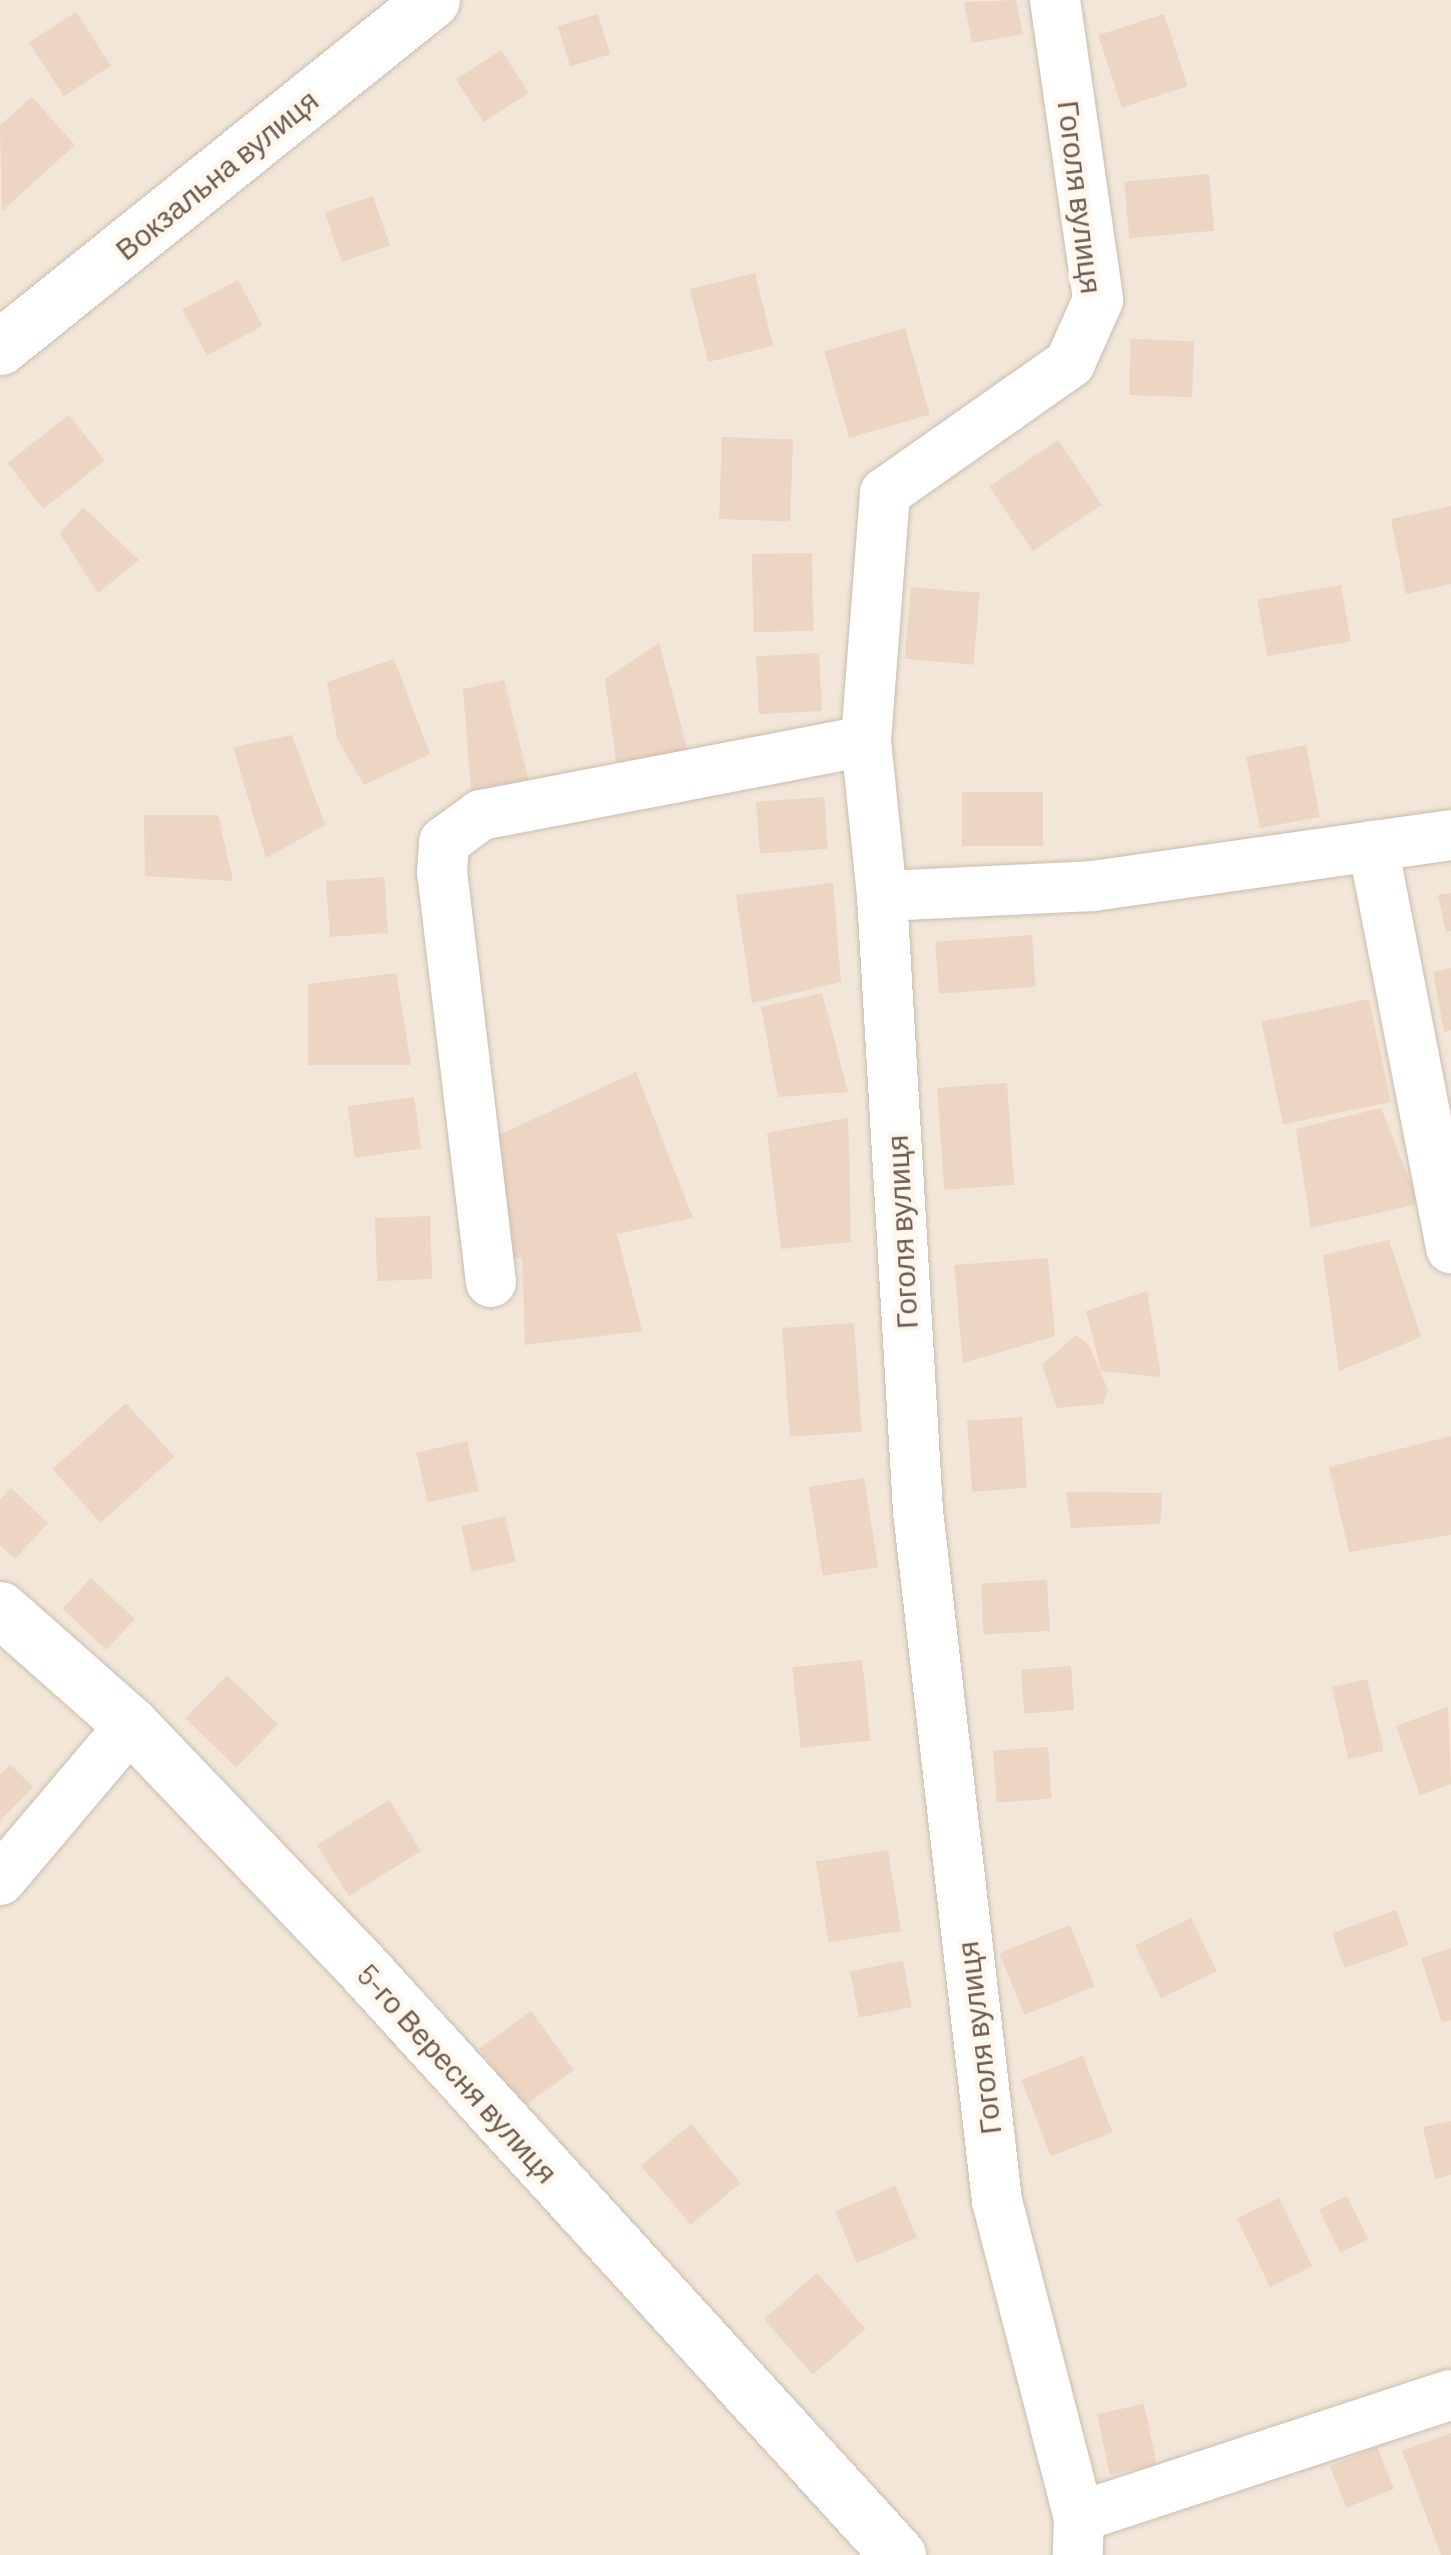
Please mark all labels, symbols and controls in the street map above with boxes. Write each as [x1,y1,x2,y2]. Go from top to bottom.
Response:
street label: Вокзальна вулиця [107,81,325,267]
street label: Гоголя вулиця [1051,98,1111,296]
street label: Гоголя вулиця [878,1134,924,1330]
street label: Гоголя вулиця [948,1939,1008,2137]
street label: 5-го Вересня вулиця [350,1956,566,2190]

